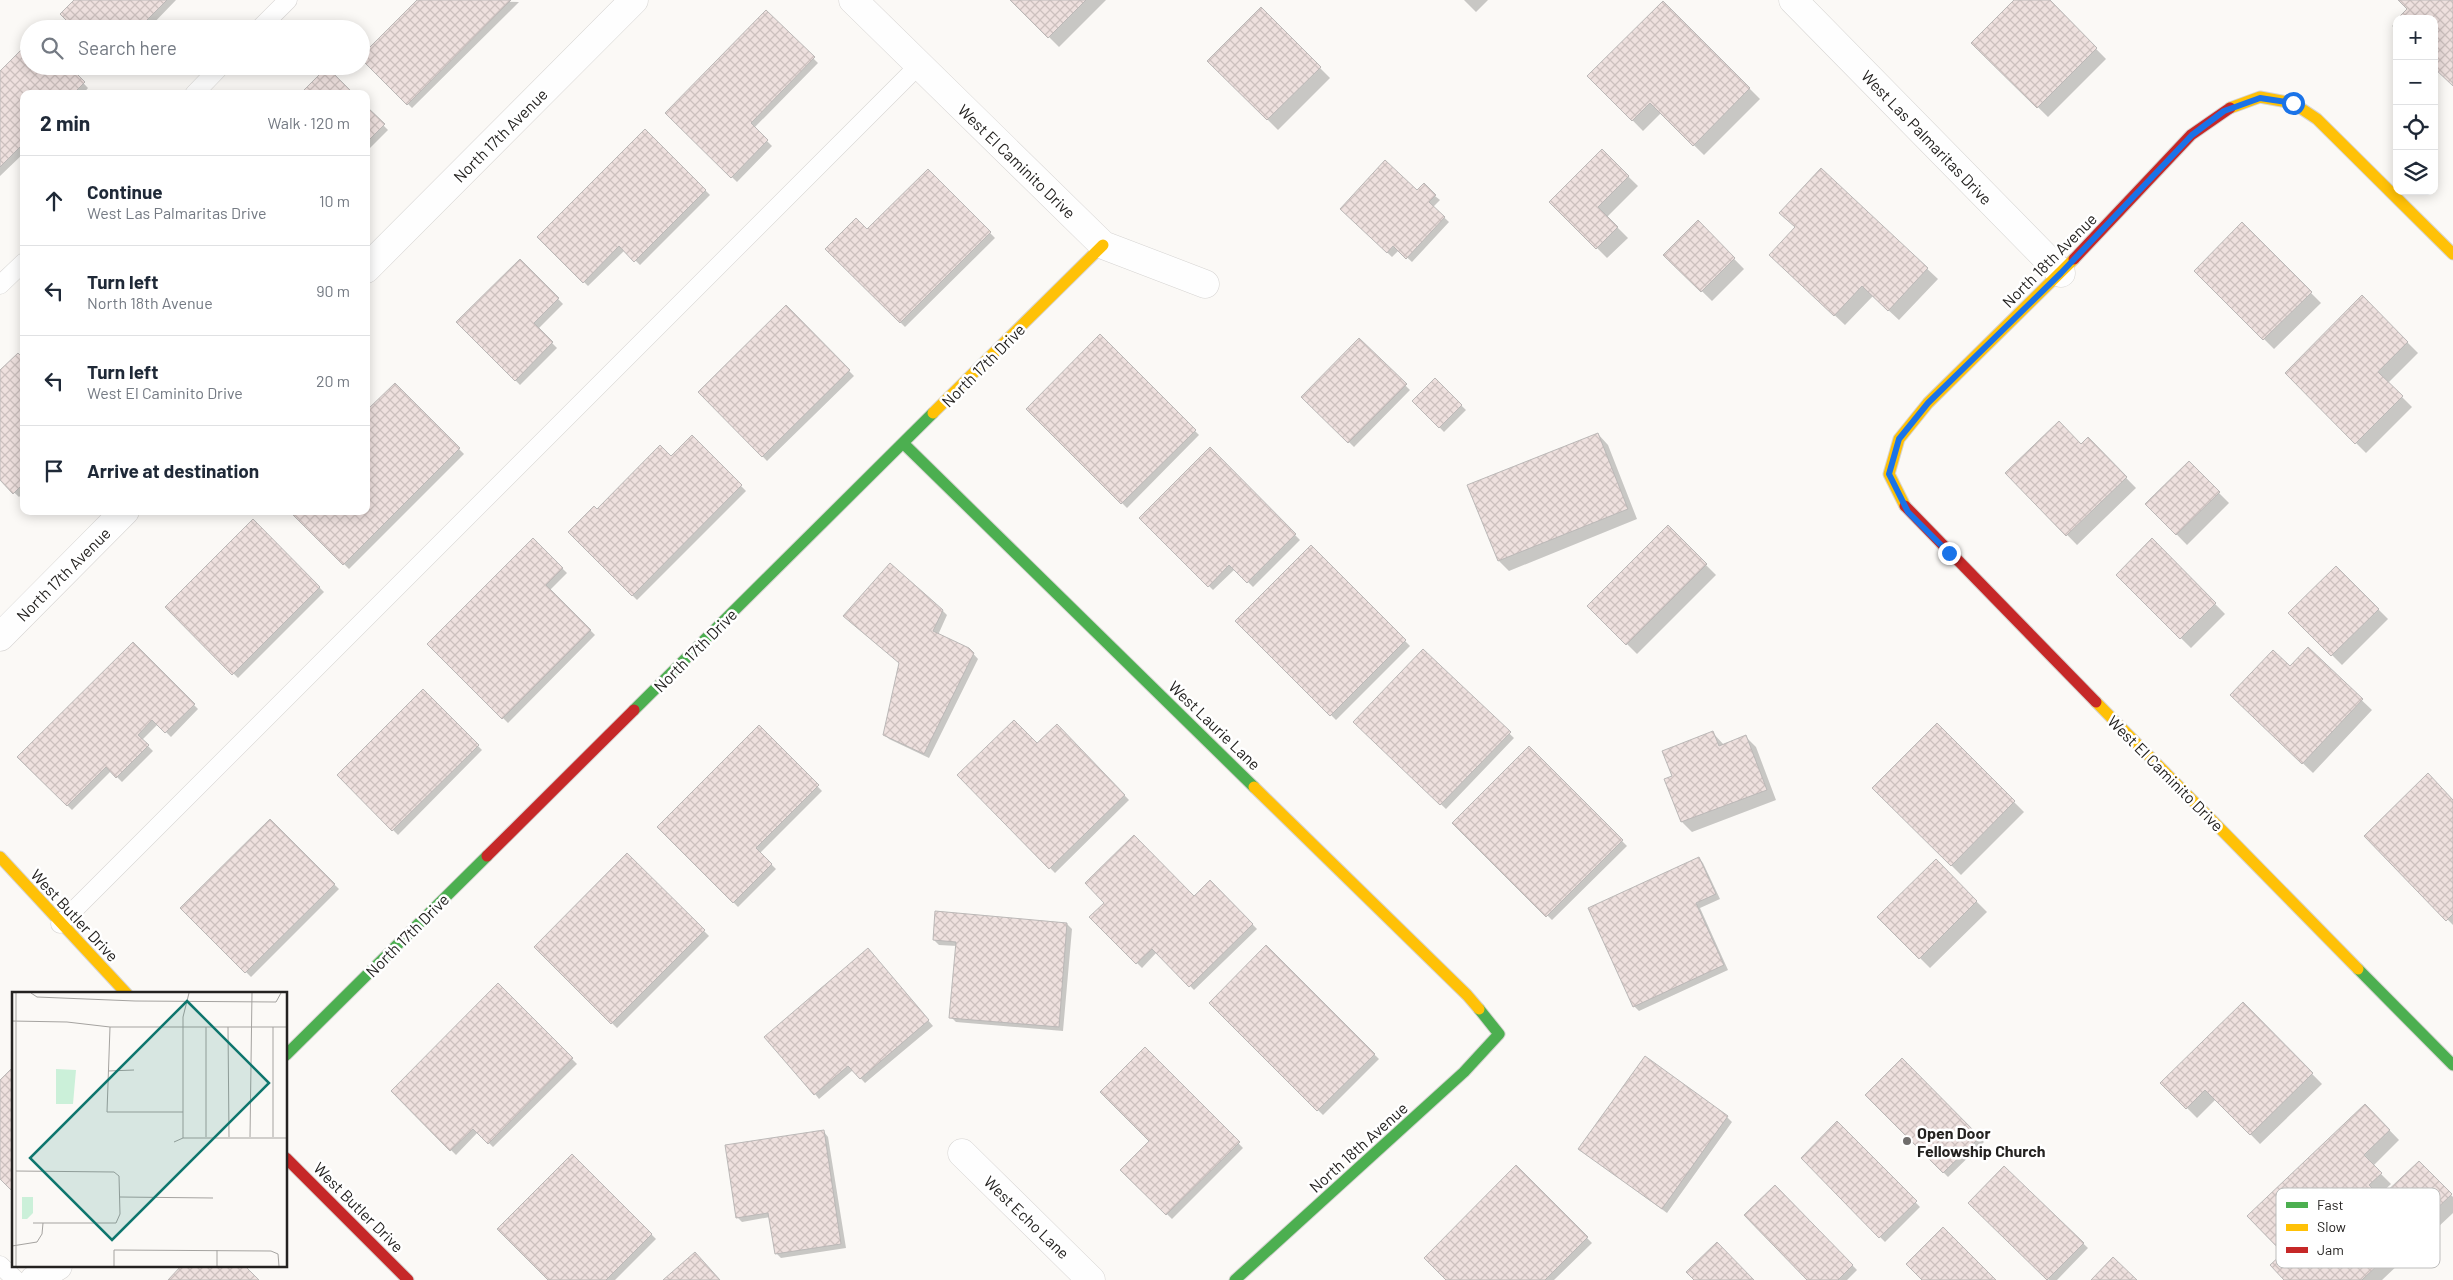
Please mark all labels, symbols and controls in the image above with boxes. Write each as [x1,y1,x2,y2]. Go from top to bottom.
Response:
map controls [2393,15,2438,195]
button: + [2393,15,2438,60]
search box [20,20,370,75]
icon: search [38,34,66,62]
text: Search here [78,36,177,59]
button: − [2393,60,2438,105]
street label: West Las Palmaritas Drive [1858,66,1996,208]
street label: North 17th Avenue [449,84,551,186]
route start [2282,92,2305,115]
street label: West El Caminito Drive [954,100,1080,222]
button: locate [2393,105,2438,150]
text: 2 min [40,110,90,135]
text: Walk · 120 m [267,113,350,132]
button: layers [2393,150,2438,195]
text: Continue [87,180,163,203]
icon: ahead [40,187,68,215]
text: 10 m [319,191,350,210]
text: West Las Palmaritas Drive [87,203,267,222]
street label: North 18th Avenue [1998,209,2100,311]
text: Turn left [87,270,158,293]
icon: left [40,277,68,305]
text: 90 m [316,281,350,300]
text: North 18th Avenue [87,293,213,312]
street label: North 17th Drive [937,319,1029,411]
text: Turn left [87,360,158,383]
icon: left [40,367,68,395]
text: 20 m [316,371,350,390]
text: West El Caminito Drive [87,383,243,402]
icon: arrive [40,457,68,485]
text: Arrive at destination [87,459,259,482]
street label: North 17th Avenue [12,523,114,625]
route end [1938,542,1961,565]
street label: North 17th Drive [649,604,741,696]
street label: West Laurie Lane [1165,676,1265,774]
street label: West El Caminito Drive [2104,711,2228,835]
street label: West Butler Drive [27,865,123,965]
street label: North 17th Drive [361,889,453,981]
inset map [12,992,288,1268]
street label: North 18th Avenue [1305,1098,1411,1196]
place label: Open Door Fellowship Church [1917,1123,2046,1160]
marker: Open Door Fellowship Church [1901,1135,1913,1147]
street label: West Butler Drive [310,1158,408,1256]
street label: West Echo Lane [980,1172,1074,1262]
legend [2276,1188,2440,1268]
text: Fast [2317,1196,2343,1213]
text: Slow [2317,1218,2346,1235]
text: Jam [2317,1241,2344,1258]

